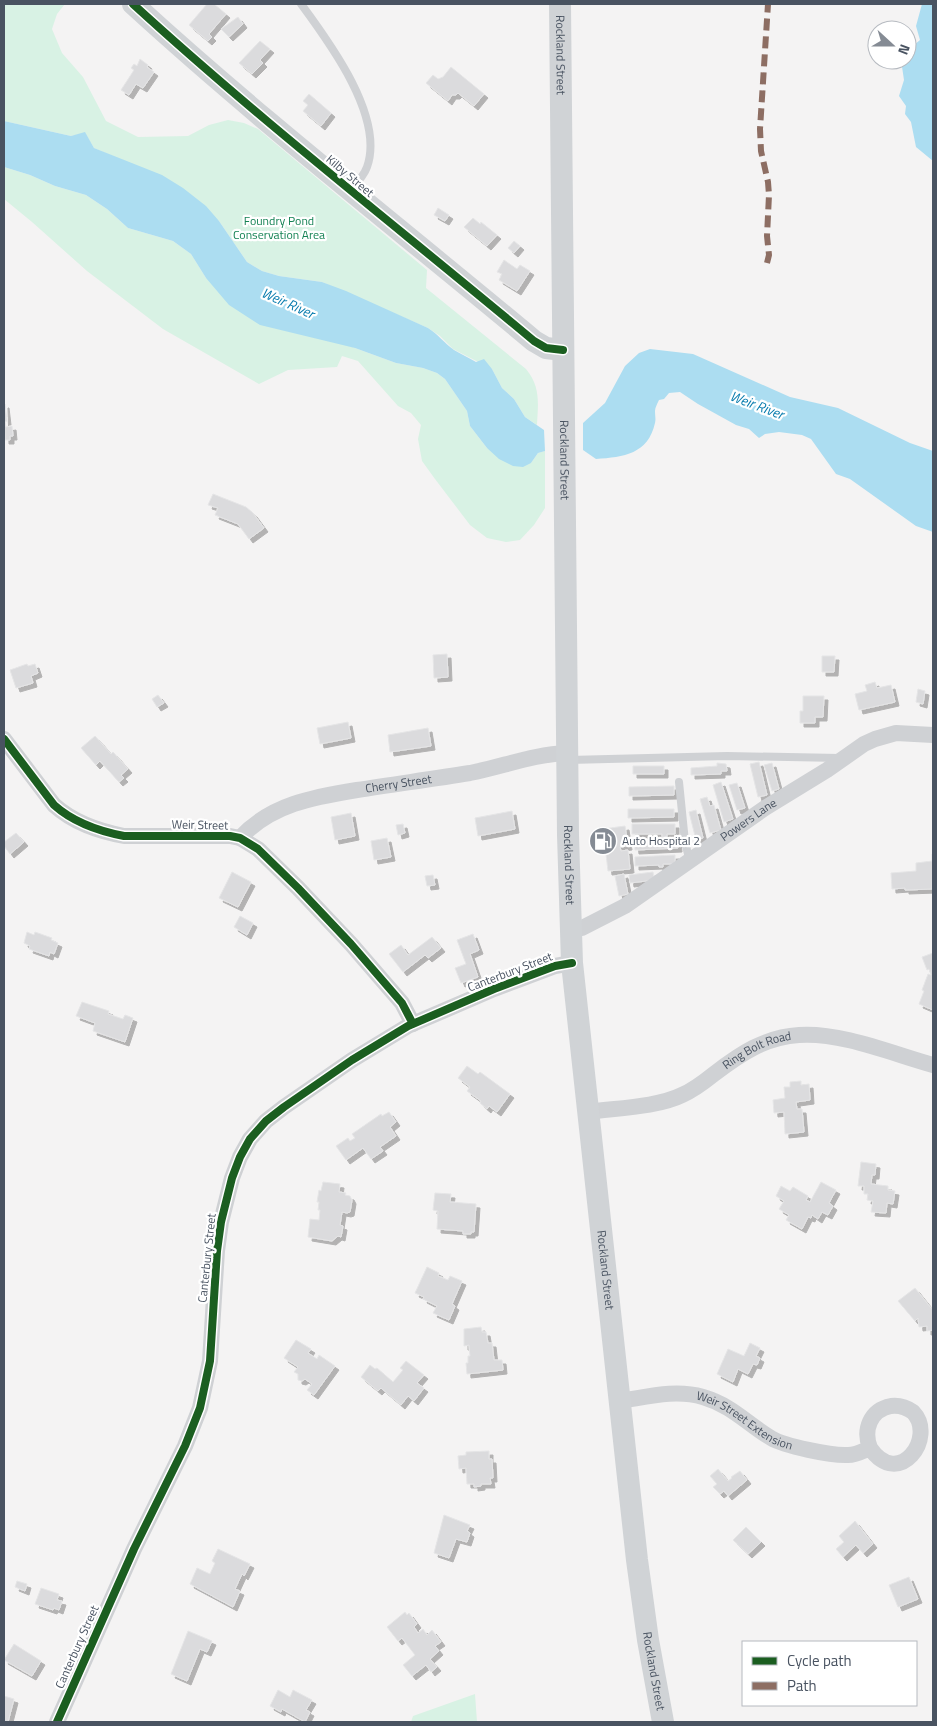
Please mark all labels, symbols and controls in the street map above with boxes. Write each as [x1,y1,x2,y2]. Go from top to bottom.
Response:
street label: Rockland Street [551,15,571,96]
north arrow [867,20,917,70]
text: N [893,42,916,58]
street label: Kilby Street [322,150,379,202]
park label: Foundry Pond Conservation Area [233,211,325,244]
water label: Weir River [258,282,319,324]
water label: Weir River [727,385,789,425]
street label: Rockland Street [555,420,575,501]
street label: Cherry Street [364,769,434,798]
street label: Powers Lane [716,793,780,846]
street label: Weir Street [171,815,229,835]
street label: Rockland Street [559,825,580,906]
fuel station icon: Auto Hospital 2 [588,826,618,856]
place label: Auto Hospital 2 [622,831,700,850]
street label: Canterbury Street [465,946,556,996]
street label: Ring Bolt Road [718,1026,792,1074]
street label: Canterbury Street [192,1212,221,1303]
street label: Rockland Street [592,1229,620,1312]
street label: Weir Street Extension [694,1386,795,1455]
street label: Canterbury Street [50,1601,104,1692]
street label: Rockland Street [638,1630,671,1713]
legend [742,1641,917,1706]
text: Cycle path [787,1649,852,1672]
text: Path [787,1674,817,1697]

